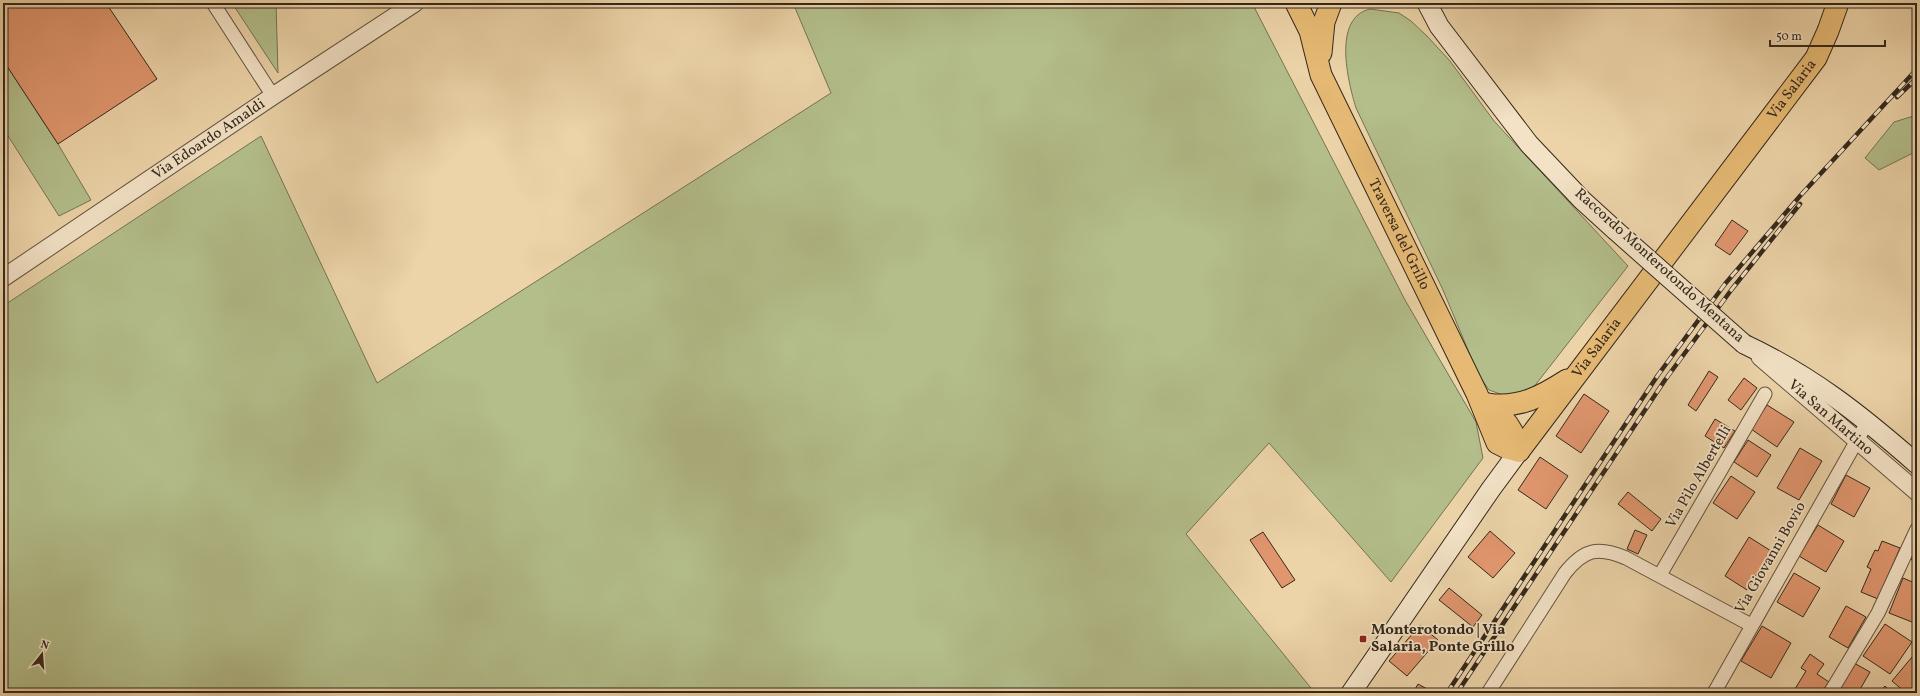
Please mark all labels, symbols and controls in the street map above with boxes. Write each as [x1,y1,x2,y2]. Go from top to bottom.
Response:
scale bar [1770,22,1885,48]
text: 50 m [1776,29,1802,45]
street label: Via Salaria [1762,55,1822,124]
street label: Via Edoardo Amaldi [148,94,269,185]
street label: Traversa del Grillo [1363,175,1435,294]
street label: Raccordo Monterotondo Mentana [1569,184,1749,348]
street label: Via Salaria [1567,314,1626,383]
street label: Via San Martino [1783,375,1878,460]
street label: Via Pilo Albertelli [1661,422,1737,532]
street label: Via Giovanni Bovio [1730,498,1812,618]
place label: Monterotondo | Via Salaria, Ponte Grillo [1371,620,1515,658]
north arrow [22,634,62,674]
marker: Monterotondo | Via Salaria, Ponte Grillo [1358,634,1368,644]
text: N [38,638,51,654]

